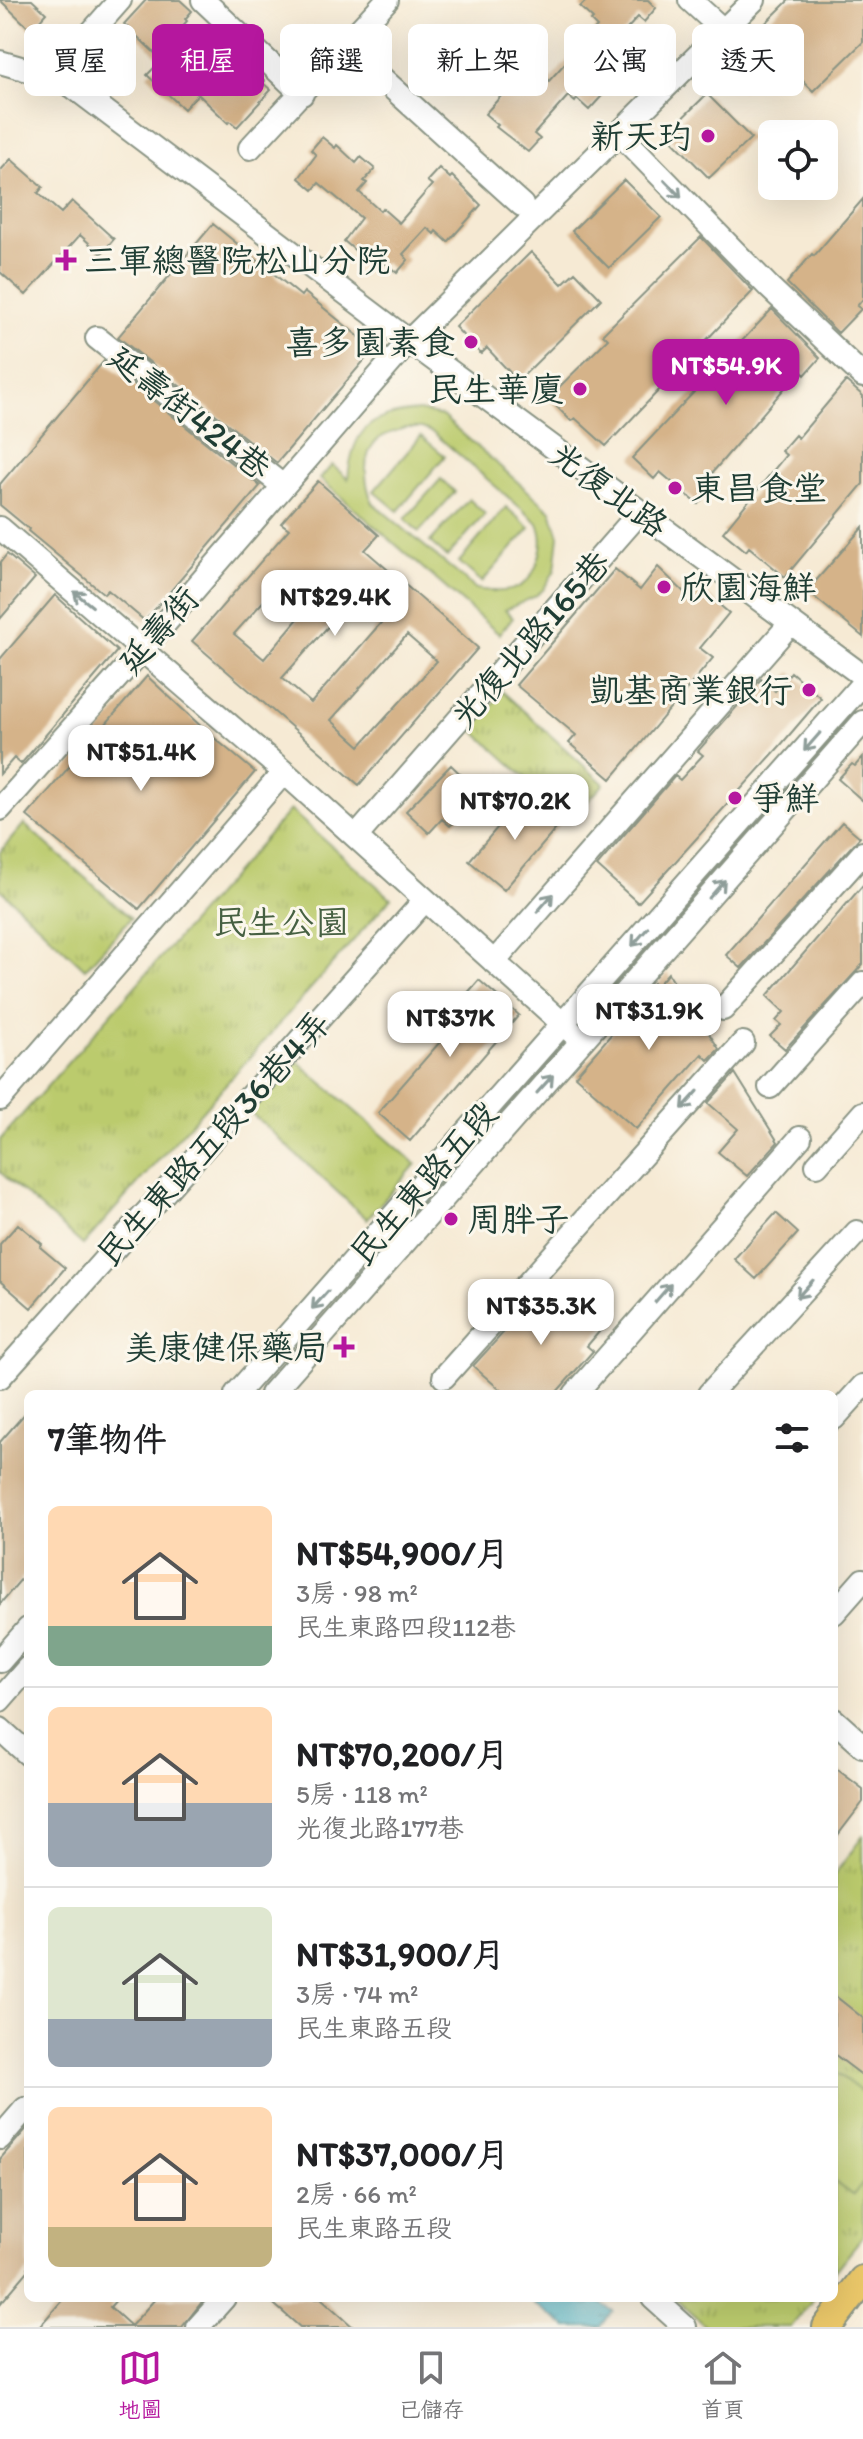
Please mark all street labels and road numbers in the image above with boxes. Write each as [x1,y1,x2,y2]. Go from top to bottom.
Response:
street label: 延壽街424巷 [100,336,279,489]
street label: 光復北路 [542,433,676,546]
street label: 光復北路165巷 [442,542,619,736]
street label: 延壽街 [109,578,207,682]
street label: 民生東路五段36巷4弄 [88,1002,339,1274]
street label: 民生東路五段 [341,1093,506,1274]

